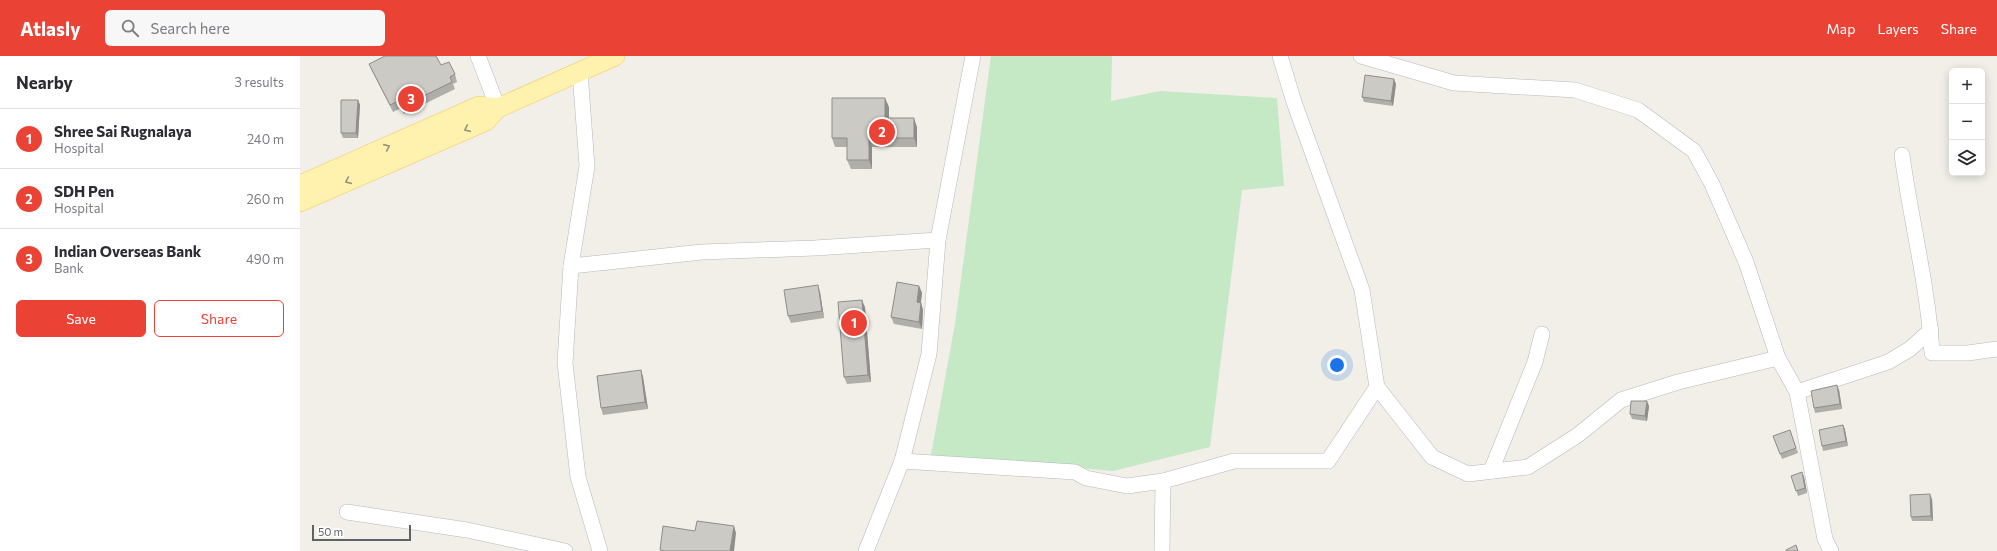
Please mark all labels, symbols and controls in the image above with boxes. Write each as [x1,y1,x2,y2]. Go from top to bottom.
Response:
search box [105,10,385,46]
text: Atlasly [20,17,81,40]
icon: search [119,17,141,39]
text: Search here [151,19,230,37]
text: Map [1827,20,1855,37]
text: Layers [1877,20,1919,37]
text: Share [1941,20,1977,37]
map controls [1949,68,1985,176]
button: + [1949,68,1985,104]
text: Nearby [16,72,73,93]
text: 3 results [235,74,284,90]
pin: 3 [398,84,424,114]
button: − [1949,104,1985,140]
pin: 2 [869,117,895,147]
text: Shree Sai Rugnalaya [54,122,192,140]
one-way arrow [463,124,471,132]
text: 1 [26,131,32,147]
text: 240 m [247,131,284,147]
text: Hospital [54,140,104,156]
button: layers [1949,140,1985,176]
one-way arrow [383,144,390,152]
one-way arrow [344,177,351,185]
text: SDH Pen [54,182,114,200]
text: 2 [25,191,33,207]
text: 260 m [247,191,284,207]
text: Hospital [54,200,104,216]
text: Indian Overseas Bank [54,242,201,260]
text: 3 [25,251,33,267]
text: 490 m [246,251,284,267]
text: Bank [54,260,84,276]
button: Save [16,300,146,337]
button: Share [154,300,284,337]
pin: 1 [841,308,867,338]
your location [1327,355,1347,375]
scale bar [312,523,411,542]
text: 50 m [318,525,343,538]

